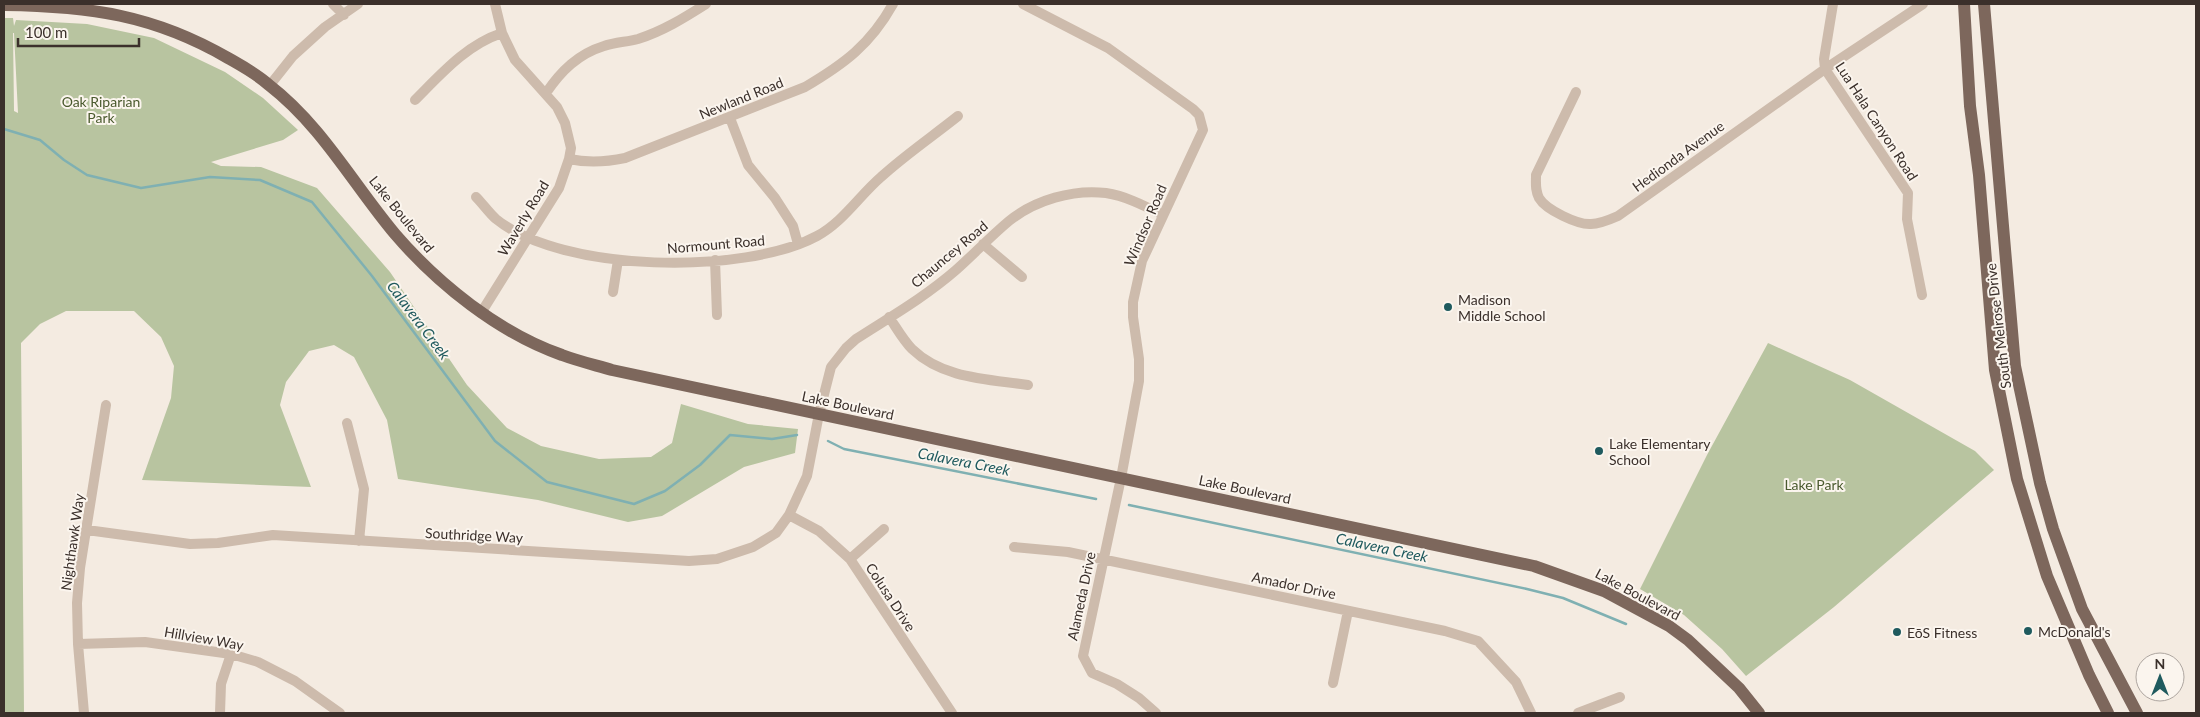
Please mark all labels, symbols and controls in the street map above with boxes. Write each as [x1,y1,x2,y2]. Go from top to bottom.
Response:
scale bar [18,15,139,47]
text: 100 m [25,23,67,41]
street label: Lua Hala Canyon Road [1832,59,1922,183]
street label: Newland Road [696,73,786,123]
park label: Oak Riparian Park [62,93,140,126]
street label: Hedionda Avenue [1629,117,1727,195]
street label: Lake Boulevard [366,172,438,256]
street label: Waverly Road [494,177,552,259]
street label: Windsor Road [1120,182,1170,268]
street label: Chauncey Road [907,217,991,291]
street label: Normount Road [666,231,766,257]
street label: South Melrose Drive [1982,262,2014,390]
water label: Calavera Creek [384,277,455,364]
place label: Madison Middle School [1458,291,1545,324]
marker: Madison Middle School [1442,301,1454,313]
street label: Lake Boulevard [800,387,896,423]
place label: Lake Elementary School [1609,435,1711,468]
water label: Calavera Creek [916,443,1013,479]
marker: Lake Elementary School [1593,445,1605,457]
street label: Lake Boulevard [1197,471,1293,507]
park label: Lake Park [1784,476,1844,493]
street label: Nighthawk Way [57,492,87,592]
street label: Southridge Way [425,524,524,546]
water label: Calavera Creek [1334,528,1431,566]
street label: Alameda Drive [1063,550,1099,642]
street label: Colusa Drive [863,560,919,634]
street label: Lake Boulevard [1593,564,1683,624]
street label: Amador Drive [1250,568,1338,602]
street label: Hillview Way [163,623,246,653]
place label: McDonald's [2038,623,2111,640]
place label: EōS Fitness [1907,624,1977,641]
marker: McDonald's [2022,625,2034,637]
marker: EōS Fitness [1891,626,1903,638]
north arrow [2135,652,2185,702]
text: N [2155,655,2165,672]

